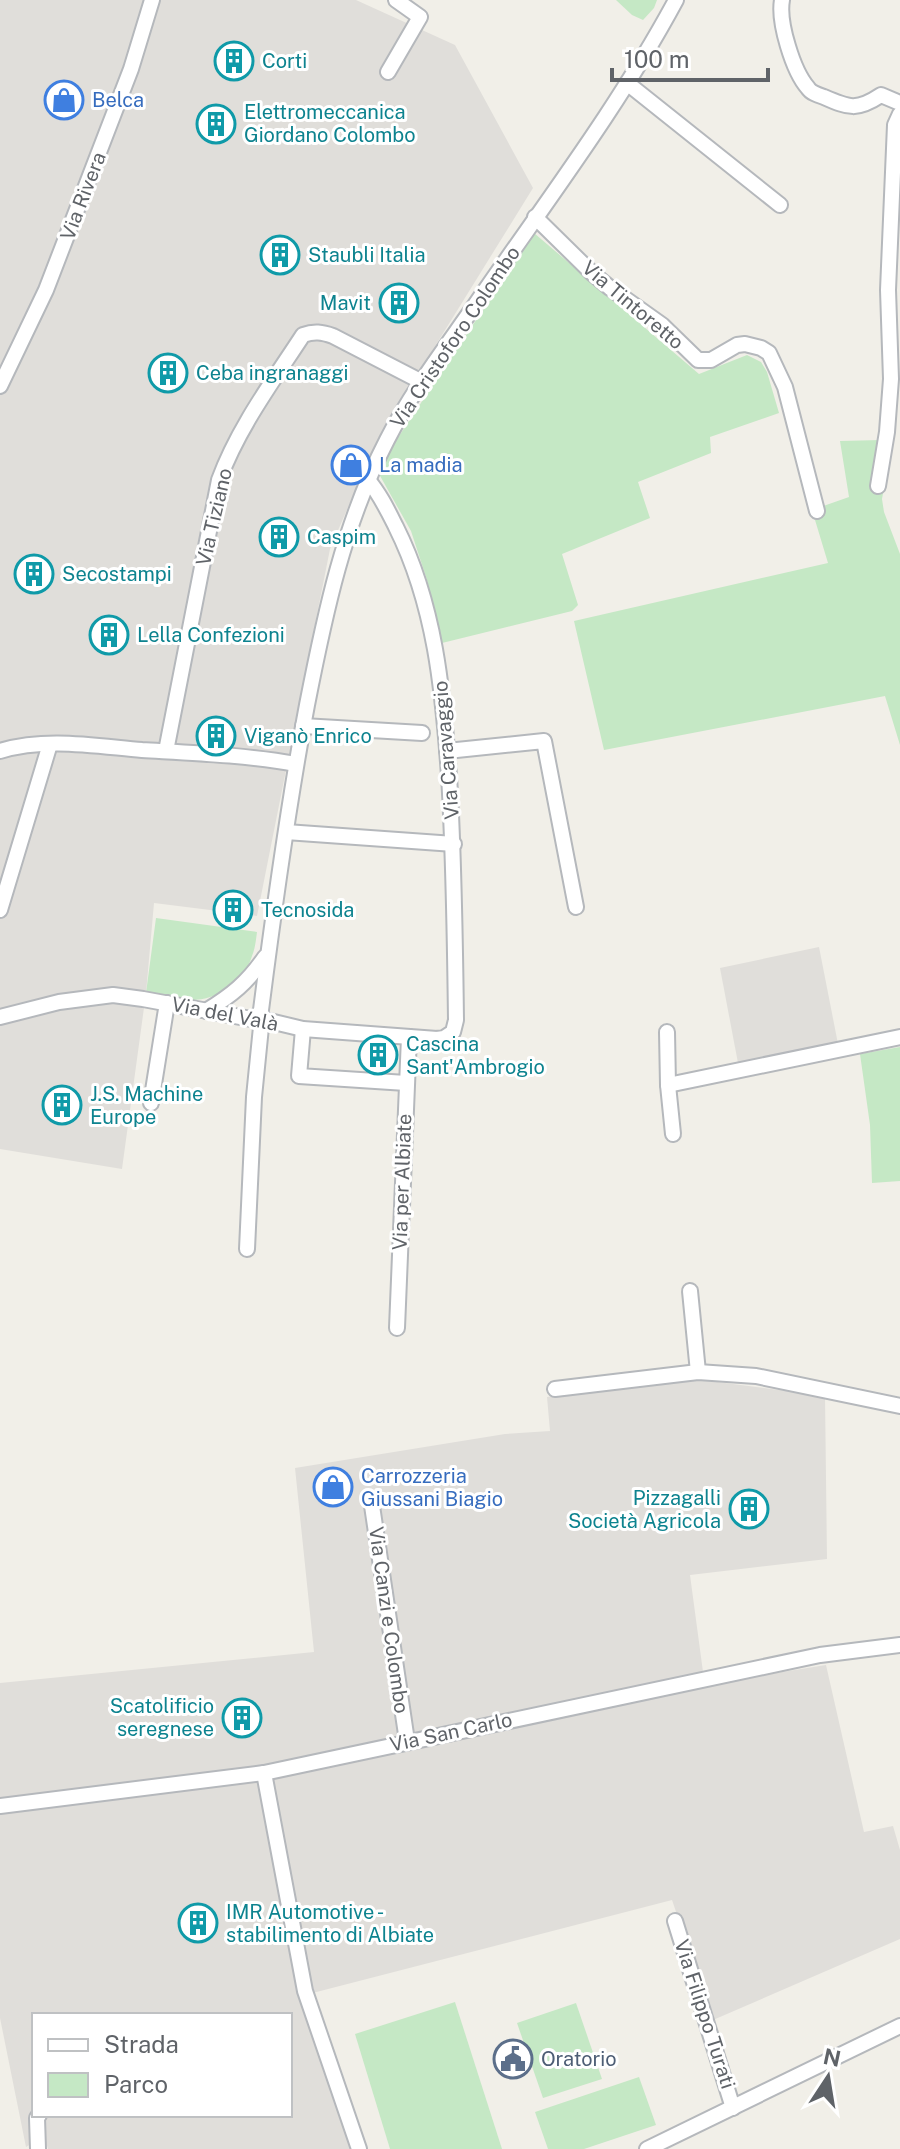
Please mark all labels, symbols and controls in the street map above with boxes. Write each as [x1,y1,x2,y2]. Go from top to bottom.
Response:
scale bar [612,32,768,82]
building icon: Corti [213,40,255,82]
text: 100 m [624,45,690,73]
place label: Corti [262,49,307,73]
shop icon: Belca [43,79,85,121]
place label: Belca [92,88,144,112]
place label: Elettromeccanica Giordano Colombo [244,100,416,147]
building icon: Elettromeccanica Giordano Colombo [195,103,237,145]
street label: Via Rivera [55,149,111,243]
building icon: Staubli Italia [259,234,301,276]
street label: Via Cristoforo Colombo [385,241,525,433]
place label: Staubli Italia [308,243,426,267]
street label: Via Tintoretto [577,256,689,354]
building icon: Mavit [378,282,420,324]
place label: Mavit [320,291,371,315]
building icon: Ceba ingranaggi [147,352,189,394]
place label: Ceba ingranaggi [196,361,349,385]
shop icon: La madia [330,444,372,486]
place label: La madia [379,453,463,477]
street label: Via Tiziano [191,466,237,568]
building icon: Caspim [258,516,300,558]
place label: Caspim [307,525,376,549]
building icon: Secostampi [13,553,55,595]
place label: Secostampi [62,562,172,586]
building icon: Lella Confezioni [88,614,130,656]
place label: Lella Confezioni [137,623,285,647]
street label: Via Caravaggio [428,680,464,820]
building icon: Viganò Enrico [195,715,237,757]
place label: Viganò Enrico [244,724,372,748]
building icon: Tecnosida [212,889,254,931]
place label: Tecnosida [261,898,354,922]
street label: Via del Valà [169,992,281,1036]
place label: Cascina Sant'Ambrogio [406,1032,545,1079]
building icon: Cascina Sant'Ambrogio [357,1034,399,1076]
place label: J.S. Machine Europe [90,1082,203,1129]
building icon: J.S. Machine Europe [41,1084,83,1126]
street label: Via per Albiate [388,1113,416,1251]
place label: Carrozzeria Giussani Biagio [361,1464,503,1511]
shop icon: Carrozzeria Giussani Biagio [312,1466,354,1508]
place label: Pizzagalli Società Agricola [568,1486,721,1533]
building icon: Pizzagalli Società Agricola [728,1488,770,1530]
street label: Via Canzi e Colombo [364,1525,414,1715]
place label: Scatolificio seregnese [110,1694,214,1741]
building icon: Scatolificio seregnese [221,1697,263,1739]
street label: Via San Carlo [388,1707,514,1757]
place label: IMR Automotive - stabilimento di Albiate [226,1900,434,1947]
building icon: IMR Automotive - stabilimento di Albiate [177,1902,219,1944]
street label: Via Filippo Turati [670,1936,740,2092]
legend [32,2013,292,2117]
text: Strada [104,2030,179,2058]
north arrow [788,2037,868,2117]
public building icon: Oratorio [492,2038,534,2080]
text: N [821,2043,843,2072]
place label: Oratorio [541,2047,617,2071]
text: Parco [104,2070,168,2098]

